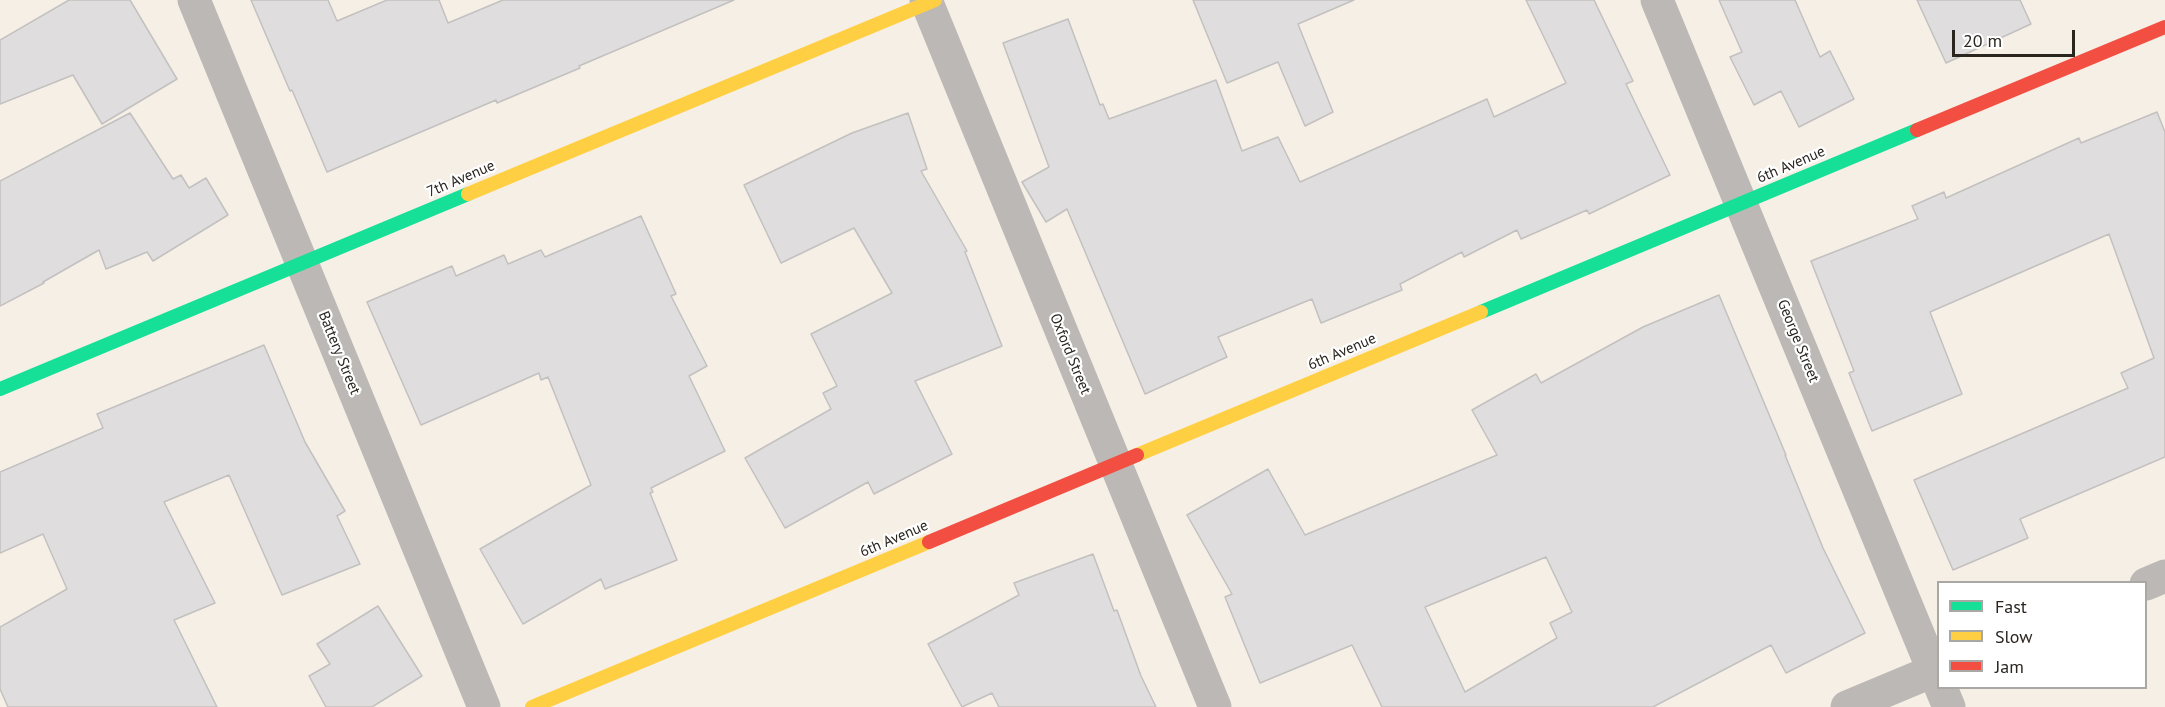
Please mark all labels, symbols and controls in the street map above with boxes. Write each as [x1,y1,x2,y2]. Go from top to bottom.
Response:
scale bar [1955,18,2078,56]
text: 20 m [1963,29,2002,52]
street label: 6th Avenue [1754,143,1828,187]
street label: 7th Avenue [424,157,498,201]
street label: George Street [1773,297,1823,385]
street label: Battery Street [314,309,364,397]
street label: Oxford Street [1046,311,1094,397]
street label: 6th Avenue [1305,330,1379,374]
street label: 6th Avenue [857,517,931,561]
legend [1937,581,2147,689]
text: Fast [1995,595,2027,618]
text: Slow [1995,625,2033,648]
text: Jam [1995,655,2024,678]

